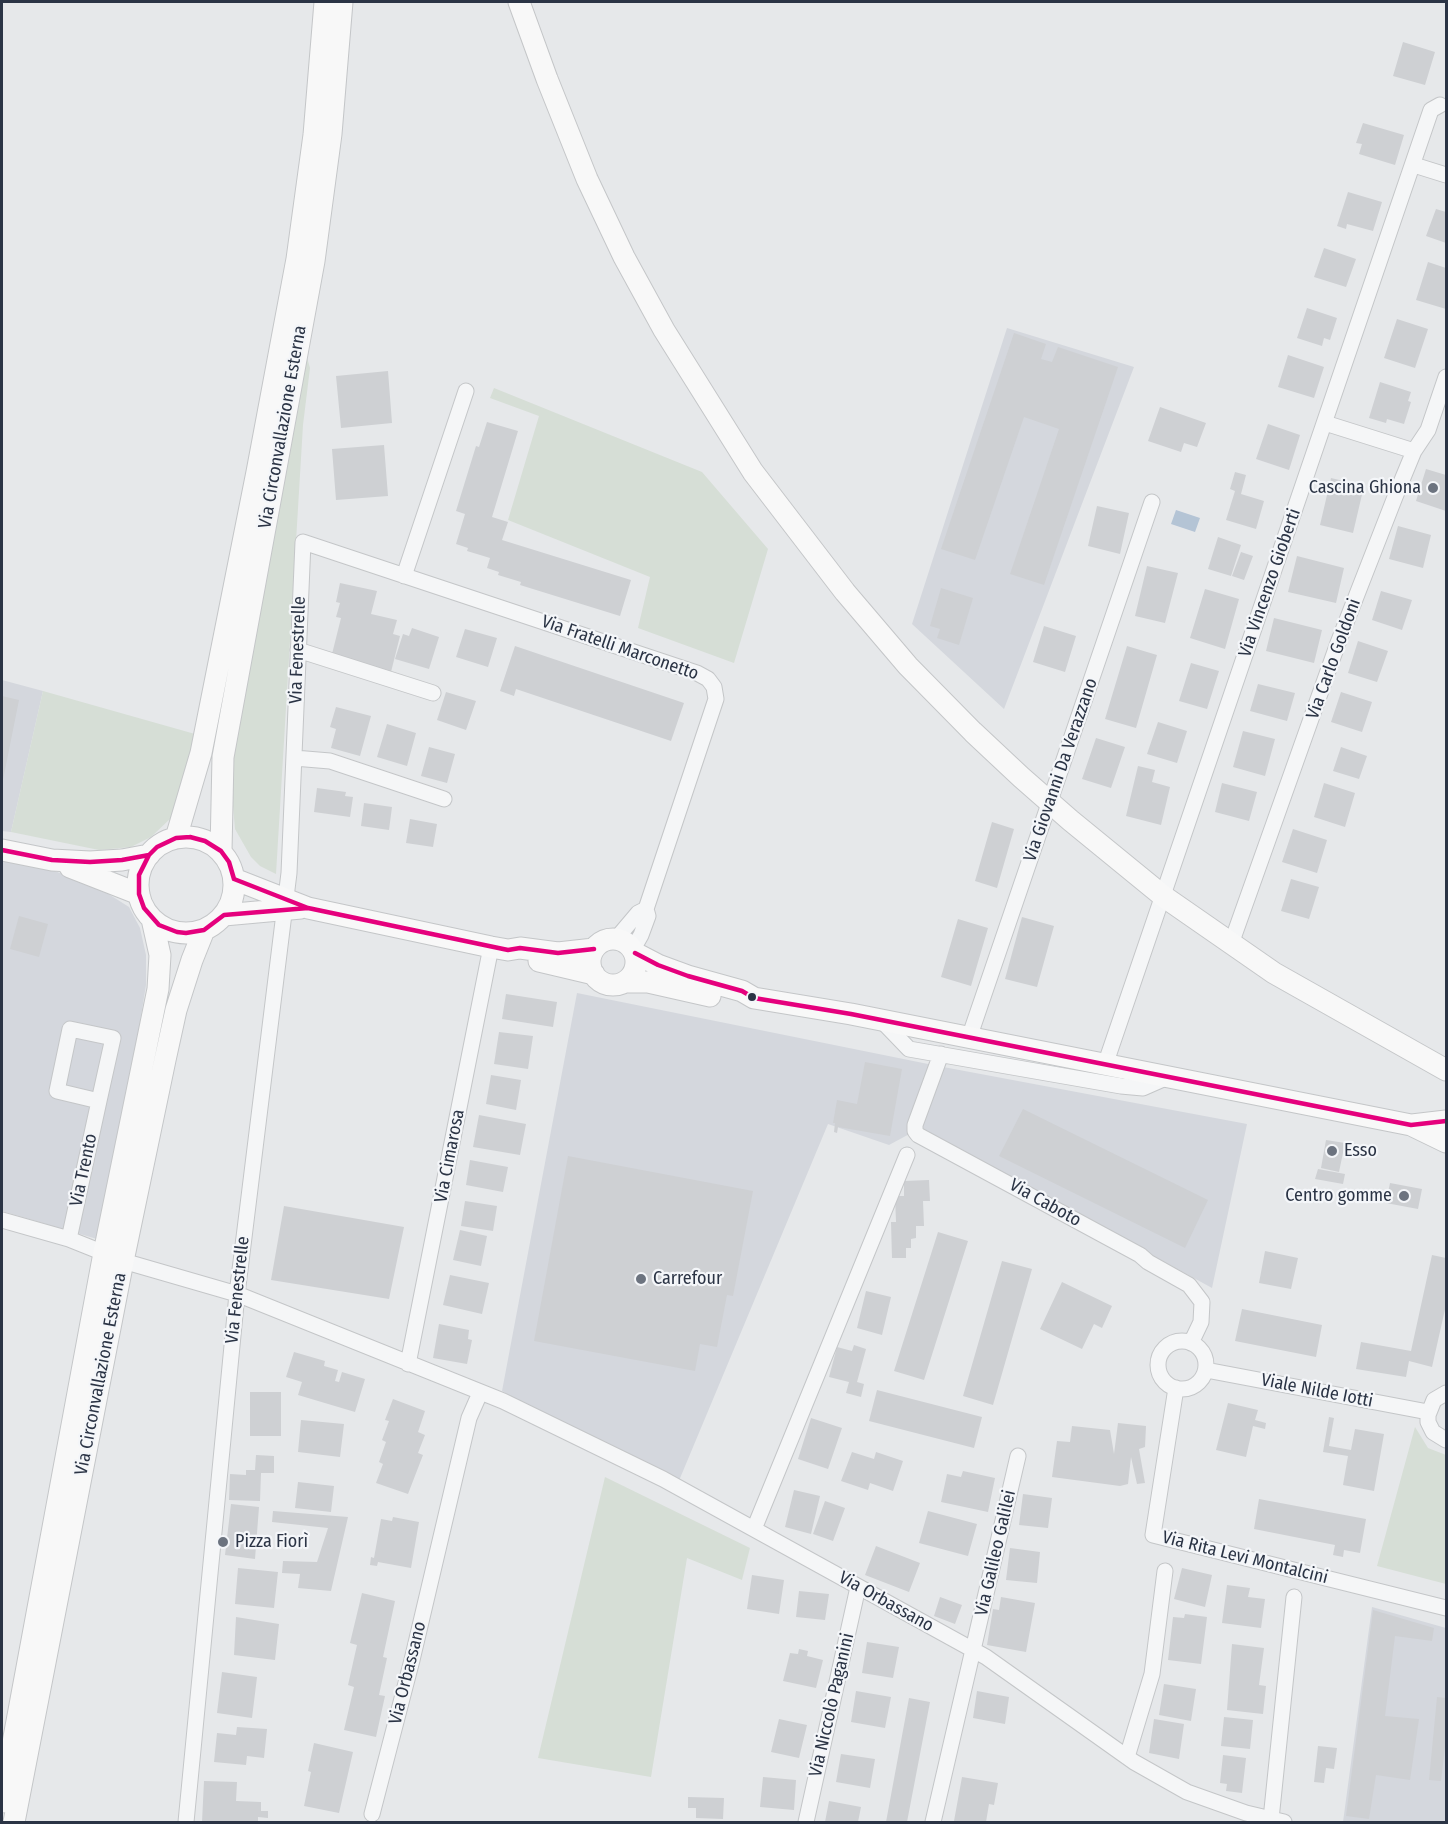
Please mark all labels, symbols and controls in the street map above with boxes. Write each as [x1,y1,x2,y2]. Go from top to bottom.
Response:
street label: Via Circonvallazione Esterna [254,324,312,530]
place label: Cascina Ghiona [1309,477,1421,499]
marker: Cascina Ghiona [1426,481,1440,495]
street label: Via Vincenzo Gioberti [1234,506,1306,660]
street label: Via Fenestrelle [285,596,311,704]
street label: Via Carlo Goldoni [1302,596,1366,722]
street label: Via Fratelli Marconetto [539,611,701,685]
street label: Via Giovanni Da Verazzano [1019,675,1103,865]
unlabelled marker [746,991,758,1003]
street label: Via Cimarosa [430,1107,470,1205]
street label: Via Trento [66,1132,102,1208]
place label: Esso [1344,1140,1377,1162]
marker: Esso [1325,1144,1339,1158]
street label: Via Caboto [1005,1174,1085,1232]
place label: Centro gomme [1285,1185,1392,1207]
marker: Centro gomme [1397,1189,1411,1203]
street label: Via Fenestrelle [222,1235,254,1345]
place label: Carrefour [653,1268,722,1290]
street label: Via Circonvallazione Esterna [71,1271,131,1477]
marker: Carrefour [634,1272,648,1286]
street label: Viale Nilde Iotti [1259,1370,1375,1412]
street label: Via Galileo Galilei [971,1488,1021,1618]
street label: Via Rita Levi Montalcini [1160,1527,1330,1589]
place label: Pizza Fiorì [235,1531,308,1553]
marker: Pizza Fiorì [216,1535,230,1549]
street label: Via Orbassano [835,1567,937,1637]
street label: Via Orbassano [385,1619,431,1727]
street label: Via Niccolò Paganini [805,1631,859,1779]

